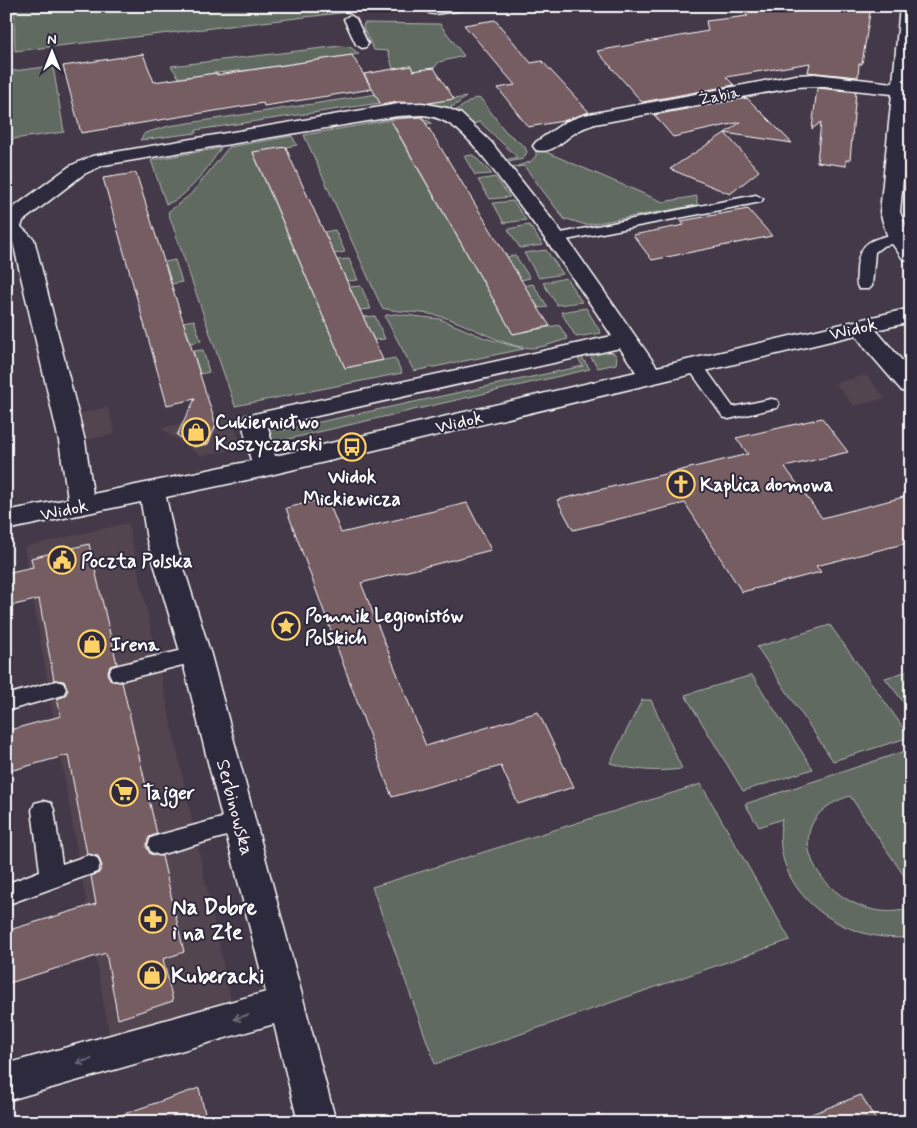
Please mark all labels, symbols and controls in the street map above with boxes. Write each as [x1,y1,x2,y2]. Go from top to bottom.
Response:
north arrow [28,28,78,78]
text: N [47,31,57,49]
street label: Żabia [697,82,742,111]
street label: Widok [827,312,880,347]
street label: Widok [433,405,486,440]
place label: Cukiernictwo Koszyczarski [215,410,322,458]
shop icon: Cukiernictwo Koszyczarski [181,417,211,447]
bus stop icon: Widok Mickiewicza [337,432,367,462]
place label: Widok Mickiewicza [303,465,401,512]
church icon: Kaplica domowa [666,469,696,499]
place label: Kaplica domowa [700,473,834,498]
street label: Widok [38,493,91,528]
public building icon: Poczta Polska [47,545,77,575]
place label: Poczta Polska [81,549,193,574]
place label: Pomnik Legionistów Polskich [305,604,463,651]
place icon: Pomnik Legionistów Polskich [271,611,301,641]
shop icon: Irena [77,629,107,659]
place label: Irena [111,633,160,658]
street label: Serbinowska [210,756,259,858]
supermarket icon: Tajger [109,777,139,807]
place label: Tajger [143,781,195,809]
place label: Na Dobre i na Złe [172,894,257,947]
pharmacy icon: Na Dobre i na Złe [138,904,168,934]
shop icon: Kuberacki [137,960,167,990]
place label: Kuberacki [171,963,264,991]
one-way arrow [234,1013,249,1022]
one-way arrow [77,1057,93,1066]

